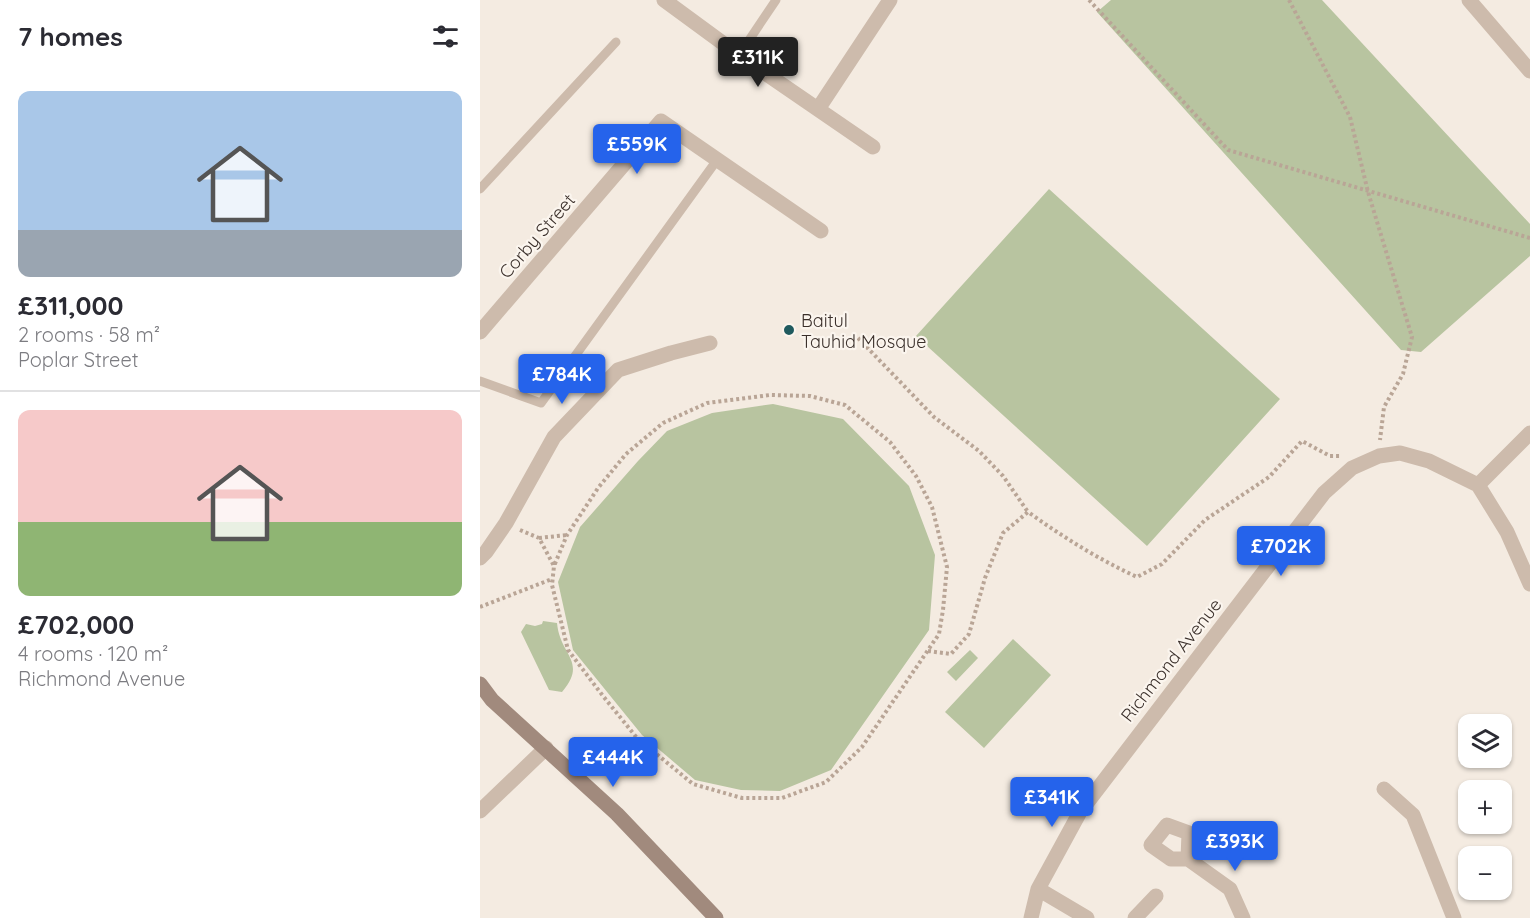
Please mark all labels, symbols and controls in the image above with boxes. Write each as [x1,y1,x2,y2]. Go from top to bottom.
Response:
text: 7 homes [18,20,123,53]
icon: filters [429,20,462,53]
pin: £311K [716,37,800,88]
text: £311K [732,44,784,69]
pin: £559K [595,124,679,175]
icon: home [186,130,294,238]
text: £559K [607,131,667,156]
street label: Corby Street [494,189,580,283]
text: £311,000 [18,289,123,322]
place label: Baitul Tauhid Mosque [801,309,926,353]
text: 2 rooms · 58 m² [18,322,160,347]
marker: Baitul Tauhid Mosque [782,323,796,337]
text: Poplar Street [18,347,138,372]
pin: £784K [520,354,604,405]
text: £784K [532,361,592,386]
icon: home [186,449,294,557]
pin: £702K [1239,526,1323,577]
text: £702K [1251,533,1311,558]
street label: Richmond Avenue [1116,594,1226,726]
text: £702,000 [18,608,134,641]
text: 4 rooms · 120 m² [18,641,168,666]
text: Richmond Avenue [18,666,185,691]
map controls [1458,714,1512,900]
button: layers [1458,714,1512,768]
pin: £444K [571,737,655,788]
text: £444K [583,744,643,769]
pin: £341K [1010,777,1094,828]
button: + [1458,780,1512,834]
text: £341K [1024,784,1080,809]
pin: £393K [1193,821,1277,872]
text: £393K [1206,828,1264,853]
button: − [1458,846,1512,900]

